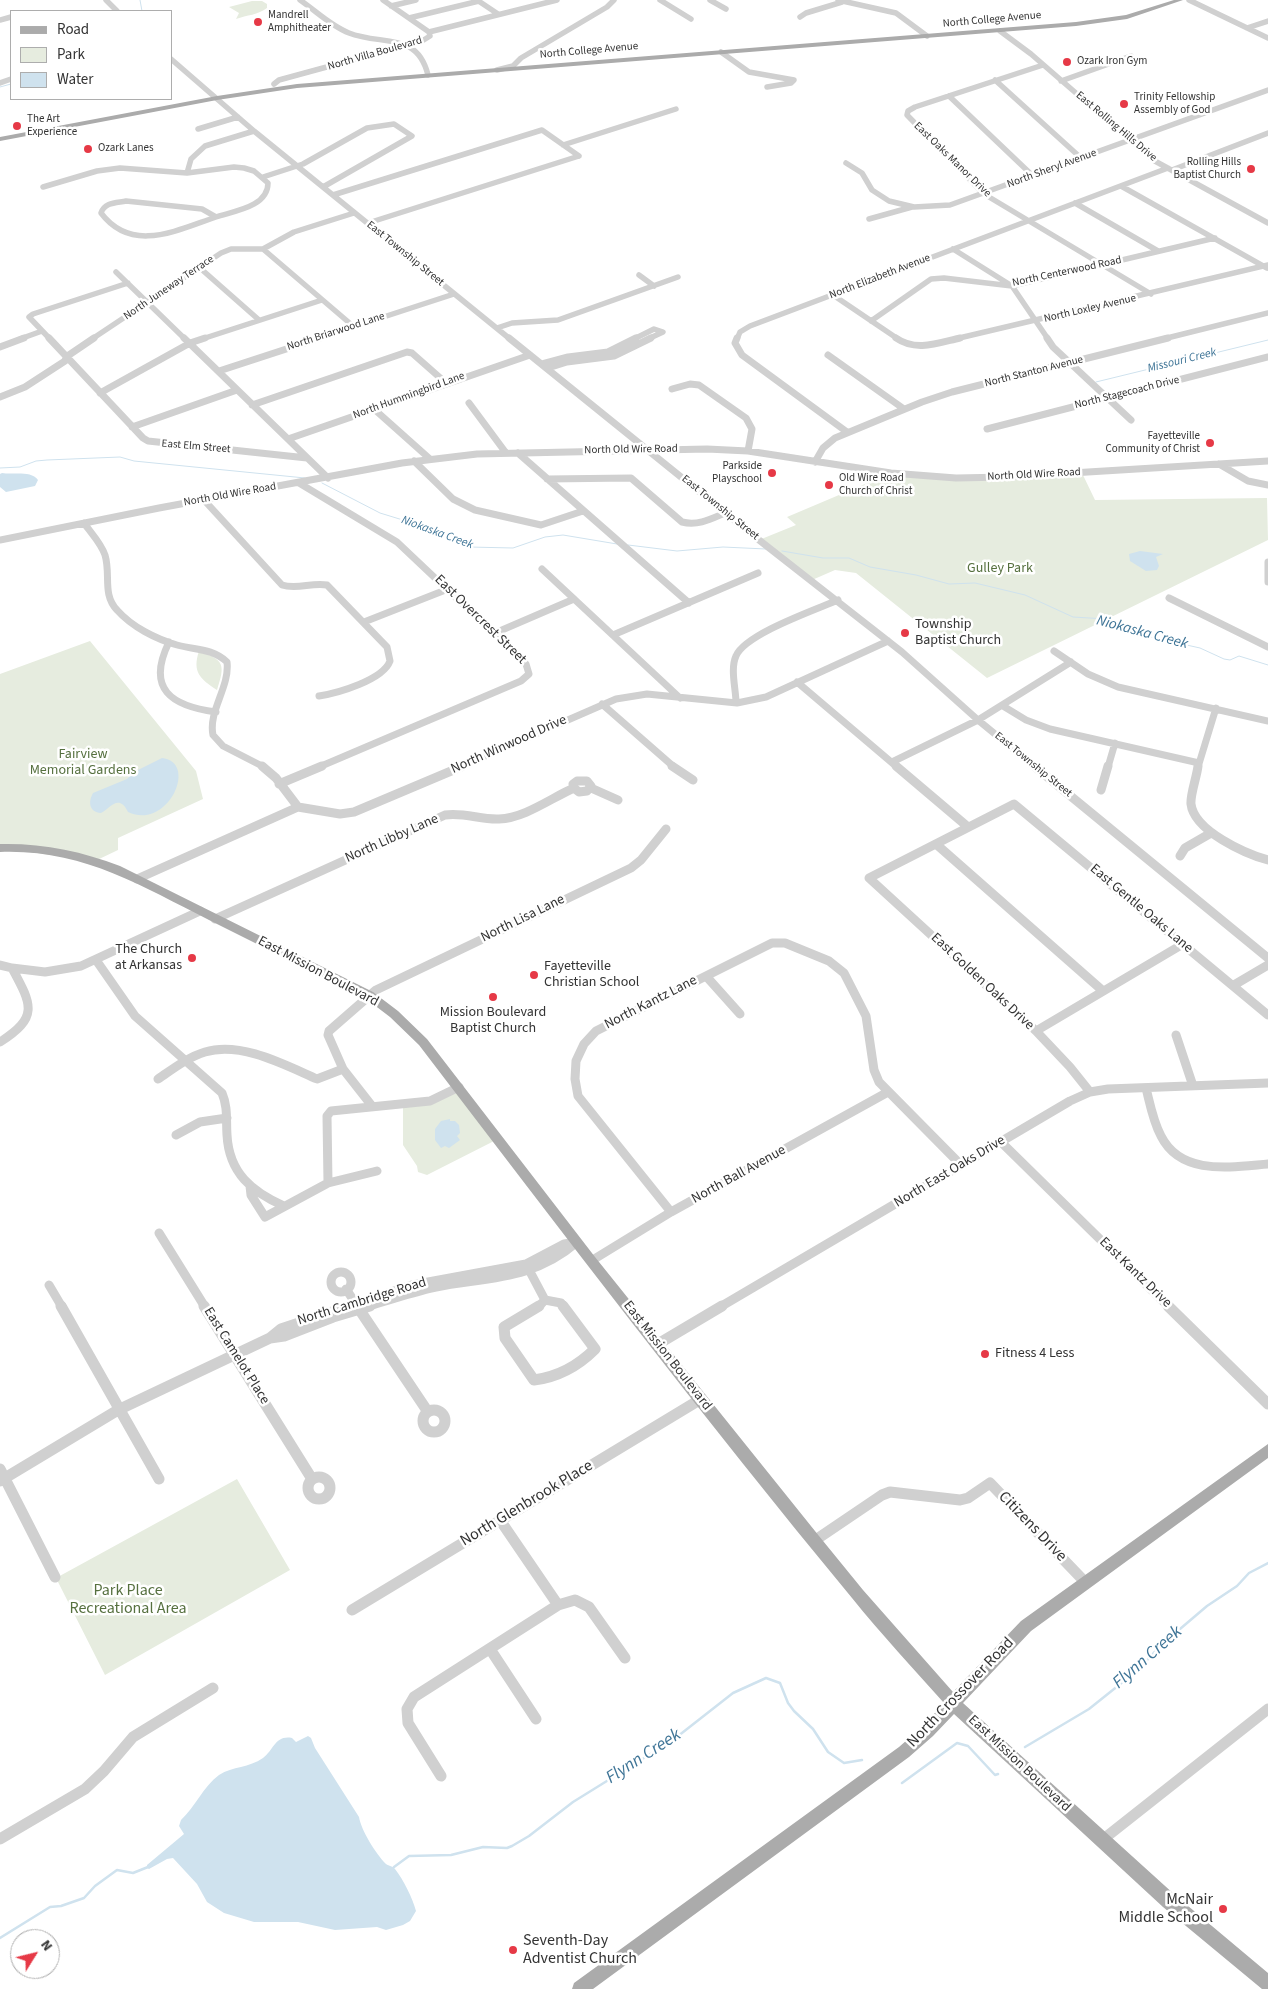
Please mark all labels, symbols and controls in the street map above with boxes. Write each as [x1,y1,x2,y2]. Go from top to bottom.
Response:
place label: Mandrell Amphitheater [268,9,331,35]
street label: North College Avenue [942,9,1042,31]
legend [10,10,172,100]
marker: Mandrell Amphitheater [252,16,264,28]
text: Road [57,19,89,40]
street label: North Villa Boulevard [326,34,424,74]
street label: North College Avenue [539,40,639,62]
text: Park [57,44,85,65]
place label: Ozark Iron Gym [1077,55,1147,69]
marker: Ozark Iron Gym [1061,56,1073,68]
text: Water [57,69,93,90]
street label: East Rolling Hills Drive [1073,89,1159,165]
place label: Trinity Fellowship Assembly of God [1134,91,1215,117]
marker: Trinity Fellowship Assembly of God [1118,98,1130,110]
place label: The Art Experience [27,113,77,139]
marker: The Art Experience [11,120,23,132]
street label: East Oaks Manor Drive [911,120,993,200]
place label: Ozark Lanes [98,142,154,156]
marker: Ozark Lanes [82,143,94,155]
street label: North Sheryl Avenue [1005,147,1099,191]
place label: Rolling Hills Baptist Church [1173,156,1241,182]
marker: Rolling Hills Baptist Church [1245,163,1257,175]
street label: East Township Street [364,219,446,289]
street label: North Elizabeth Avenue [828,252,932,302]
street label: North Juneway Terrace [121,253,217,323]
street label: North Centerwood Road [1011,254,1123,290]
street label: North Loxley Avenue [1043,292,1137,326]
street label: North Briarwood Lane [286,310,386,354]
water label: Missouri Creek [1146,345,1218,377]
street label: North Stanton Avenue [983,353,1085,391]
street label: North Hummingbird Lane [351,370,467,422]
street label: North Stagecoach Drive [1073,374,1181,412]
place label: Fayetteville Community of Christ [1106,430,1200,456]
street label: East Elm Street [161,437,231,457]
marker: Fayetteville Community of Christ [1204,437,1216,449]
street label: North Old Wire Road [584,443,678,457]
place label: Parkside Playschool [712,460,762,486]
street label: North Old Wire Road [987,466,1081,484]
marker: Parkside Playschool [766,467,778,479]
place label: Old Wire Road Church of Christ [839,472,912,498]
street label: East Township Street [679,473,761,543]
marker: Old Wire Road Church of Christ [823,479,835,491]
street label: North Old Wire Road [183,480,277,510]
water label: Niokaska Creek [399,513,475,553]
park label: Gulley Park [967,561,1033,577]
street label: East Overcrest Street [431,572,529,668]
water label: Niokaska Creek [1094,612,1190,654]
place label: Township Baptist Church [915,617,1001,650]
marker: Township Baptist Church [899,627,911,639]
street label: North Winwood Drive [449,712,569,778]
street label: East Township Street [992,730,1074,800]
park label: Fairview Memorial Gardens [30,747,136,780]
street label: North Libby Lane [343,811,441,867]
street label: East Gentle Oaks Lane [1086,861,1196,957]
street label: North Lisa Lane [478,891,568,947]
street label: East Golden Oaks Drive [927,930,1037,1034]
street label: East Mission Boulevard [255,933,381,1011]
place label: The Church at Arkansas [115,942,182,974]
marker: The Church at Arkansas [186,952,198,964]
place label: Fayetteville Christian School [544,959,639,992]
marker: Fayetteville Christian School [528,969,540,981]
street label: North Kantz Lane [602,972,700,1034]
marker: Mission Boulevard Baptist Church [487,991,499,1003]
place label: Mission Boulevard Baptist Church [440,1005,546,1038]
street label: North East Oaks Drive [891,1132,1009,1212]
street label: North Ball Avenue [689,1142,789,1208]
street label: East Kantz Drive [1095,1234,1175,1312]
street label: North Cambridge Road [296,1274,428,1330]
street label: East Mission Boulevard [619,1298,715,1414]
street label: East Camelot Place [199,1304,273,1408]
place label: Fitness 4 Less [995,1346,1074,1362]
marker: Fitness 4 Less [979,1348,991,1360]
street label: North Glenbrook Place [457,1457,597,1551]
street label: Citizens Drive [994,1488,1070,1566]
park label: Park Place Recreational Area [69,1581,187,1619]
water label: Flynn Creek [1109,1622,1187,1694]
street label: North Crossover Road [904,1634,1018,1752]
street label: East Mission Boulevard [964,1712,1074,1816]
water label: Flynn Creek [602,1725,686,1789]
place label: McNair Middle School [1118,1890,1213,1928]
marker: McNair Middle School [1217,1903,1229,1915]
north arrow [10,1929,60,1979]
place label: Seventh-Day Adventist Church [523,1931,637,1969]
text: N [35,1936,57,1955]
marker: Seventh-Day Adventist Church [507,1944,519,1956]

